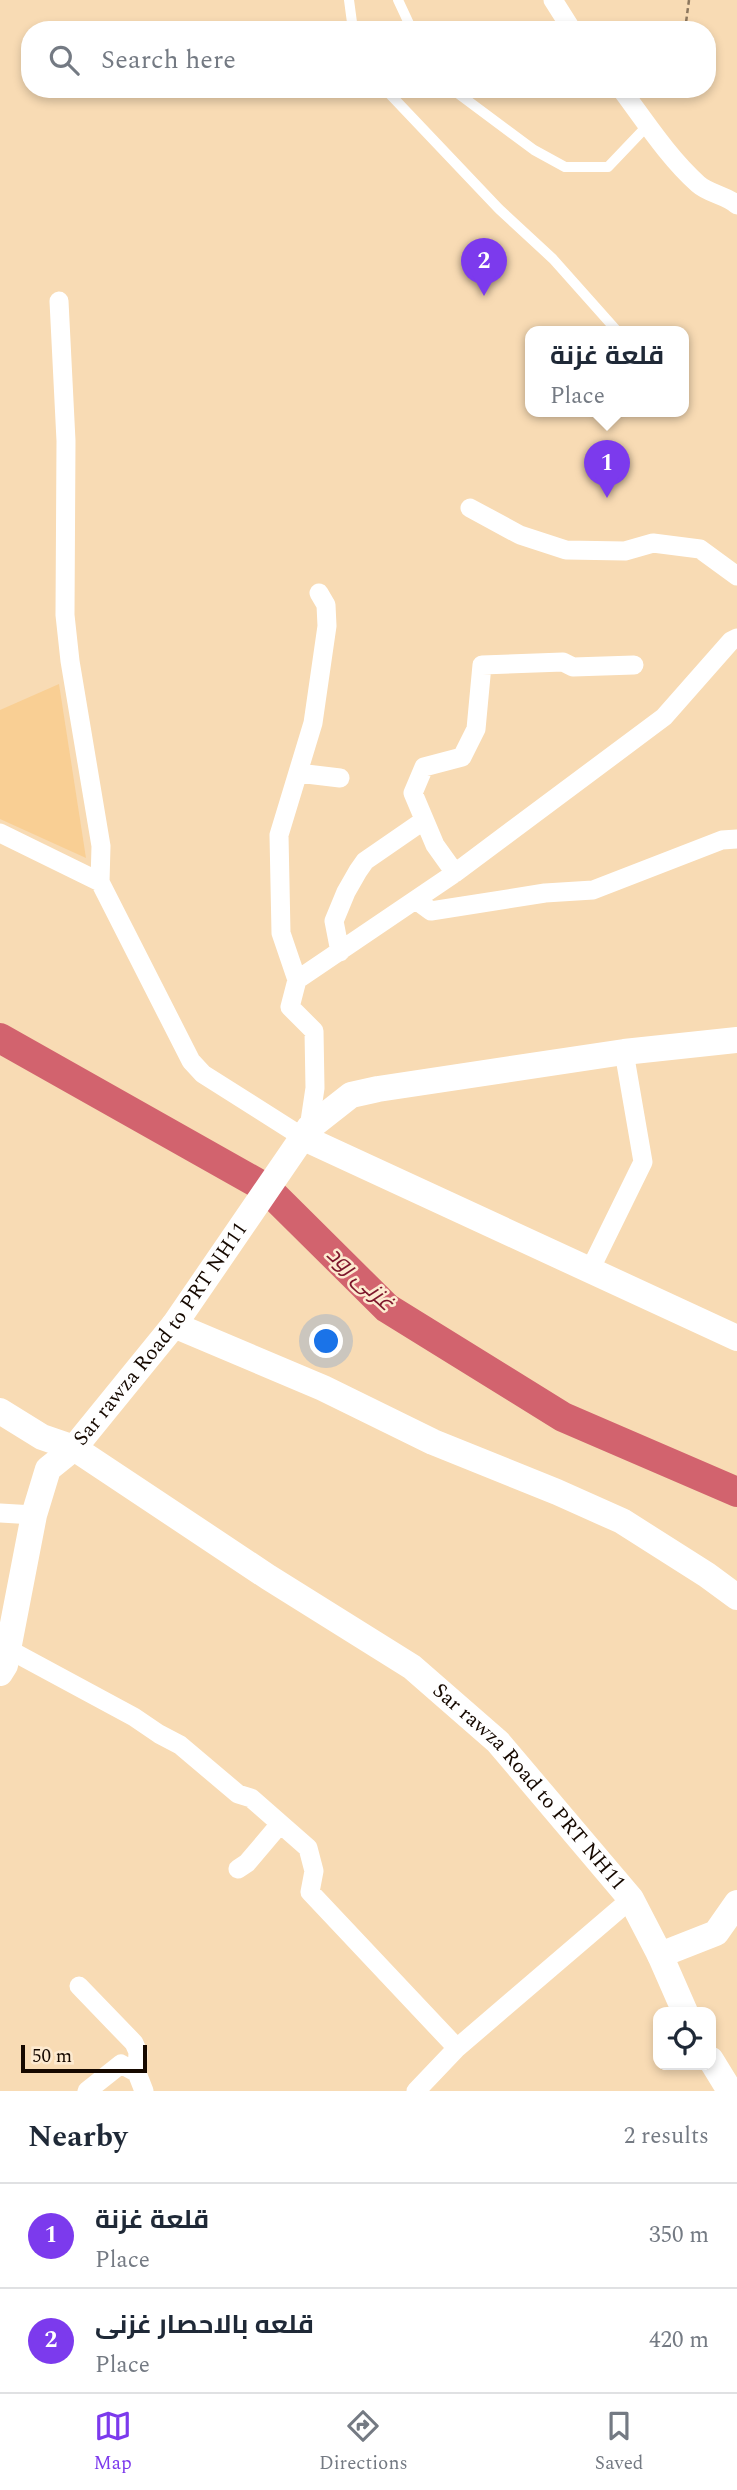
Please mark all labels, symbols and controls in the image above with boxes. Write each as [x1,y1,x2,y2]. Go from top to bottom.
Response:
search box [21,21,716,98]
text: Search here [101,40,236,80]
icon: search [45,41,83,79]
pin: 2 [461,238,507,296]
popup [525,326,689,417]
text: قلعة غزنة [550,336,664,376]
text: Place [550,379,605,414]
pin: 1 [584,440,630,498]
street label: Sar rawza Road to PRT NH11 [66,1216,256,1453]
water label: غزنی رود [318,1238,403,1321]
your location [309,1324,343,1358]
street label: Sar rawza Road to PRT NH11 [425,1675,633,1898]
map controls [653,2007,716,2070]
button: locate [653,2007,716,2070]
scale bar [21,2042,147,2074]
text: 50 m [32,2042,72,2071]
text: Nearby [28,2114,127,2160]
text: 2 results [624,2119,709,2154]
text: قلعة غزنة [95,2200,209,2240]
text: 1 [45,2218,57,2253]
text: 350 m [649,2218,709,2253]
text: Place [95,2243,150,2278]
text: قلعه بالاحصار غزنی [95,2305,314,2345]
text: 2 [45,2323,57,2358]
text: 420 m [649,2323,709,2358]
text: Place [95,2348,150,2383]
tab: Map [94,2407,132,2478]
tab: Directions [319,2407,408,2478]
tab: Saved [595,2407,643,2478]

